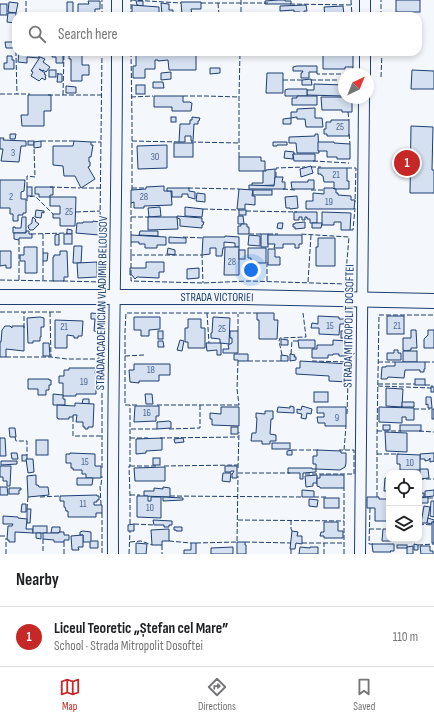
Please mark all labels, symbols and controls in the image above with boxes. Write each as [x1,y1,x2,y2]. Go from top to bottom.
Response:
search box [12,12,422,56]
icon: search [26,23,48,45]
text: Search here [58,25,118,44]
north arrow [338,68,374,104]
house number: 25 [336,121,344,133]
house number: 3 [11,147,15,159]
pin: 1 [394,148,420,178]
house number: 30 [151,151,159,163]
house number: 21 [332,169,340,181]
house number: 2 [9,191,13,203]
house number: 28 [140,191,148,203]
house number: 19 [325,196,333,208]
house number: 25 [65,206,73,218]
street label: STRADA ACADEMICIAN VLADIMIR BELOUSOV [93,215,111,390]
house number: 28 [228,256,236,268]
your location [241,260,261,280]
street label: STRADA MITROPOLIT DOSOFTEI [340,264,358,388]
street label: STRADA VICTORIEI [181,290,254,305]
house number: 15 [326,320,334,332]
house number: 21 [393,320,401,332]
house number: 21 [60,321,68,333]
house number: 25 [218,323,226,335]
house number: 18 [147,364,155,376]
house number: 19 [80,376,88,388]
house number: 16 [143,407,151,419]
house number: 9 [335,412,339,424]
house number: 15 [81,456,89,468]
house number: 10 [406,457,414,469]
map controls [386,470,422,542]
button: locate [386,470,422,506]
house number: 11 [80,498,87,510]
house number: 10 [146,502,154,514]
button: layers [386,506,422,542]
text: Nearby [16,570,59,590]
text: Liceul Teoretic „Ștefan cel Mare” [54,619,228,638]
text: 1 [26,629,32,645]
text: 110 m [393,629,418,645]
text: School · Strada Mitropolit Dosoftei [54,638,203,654]
tab: Map [59,676,81,713]
tab: Directions [198,676,236,713]
tab: Saved [353,676,375,713]

